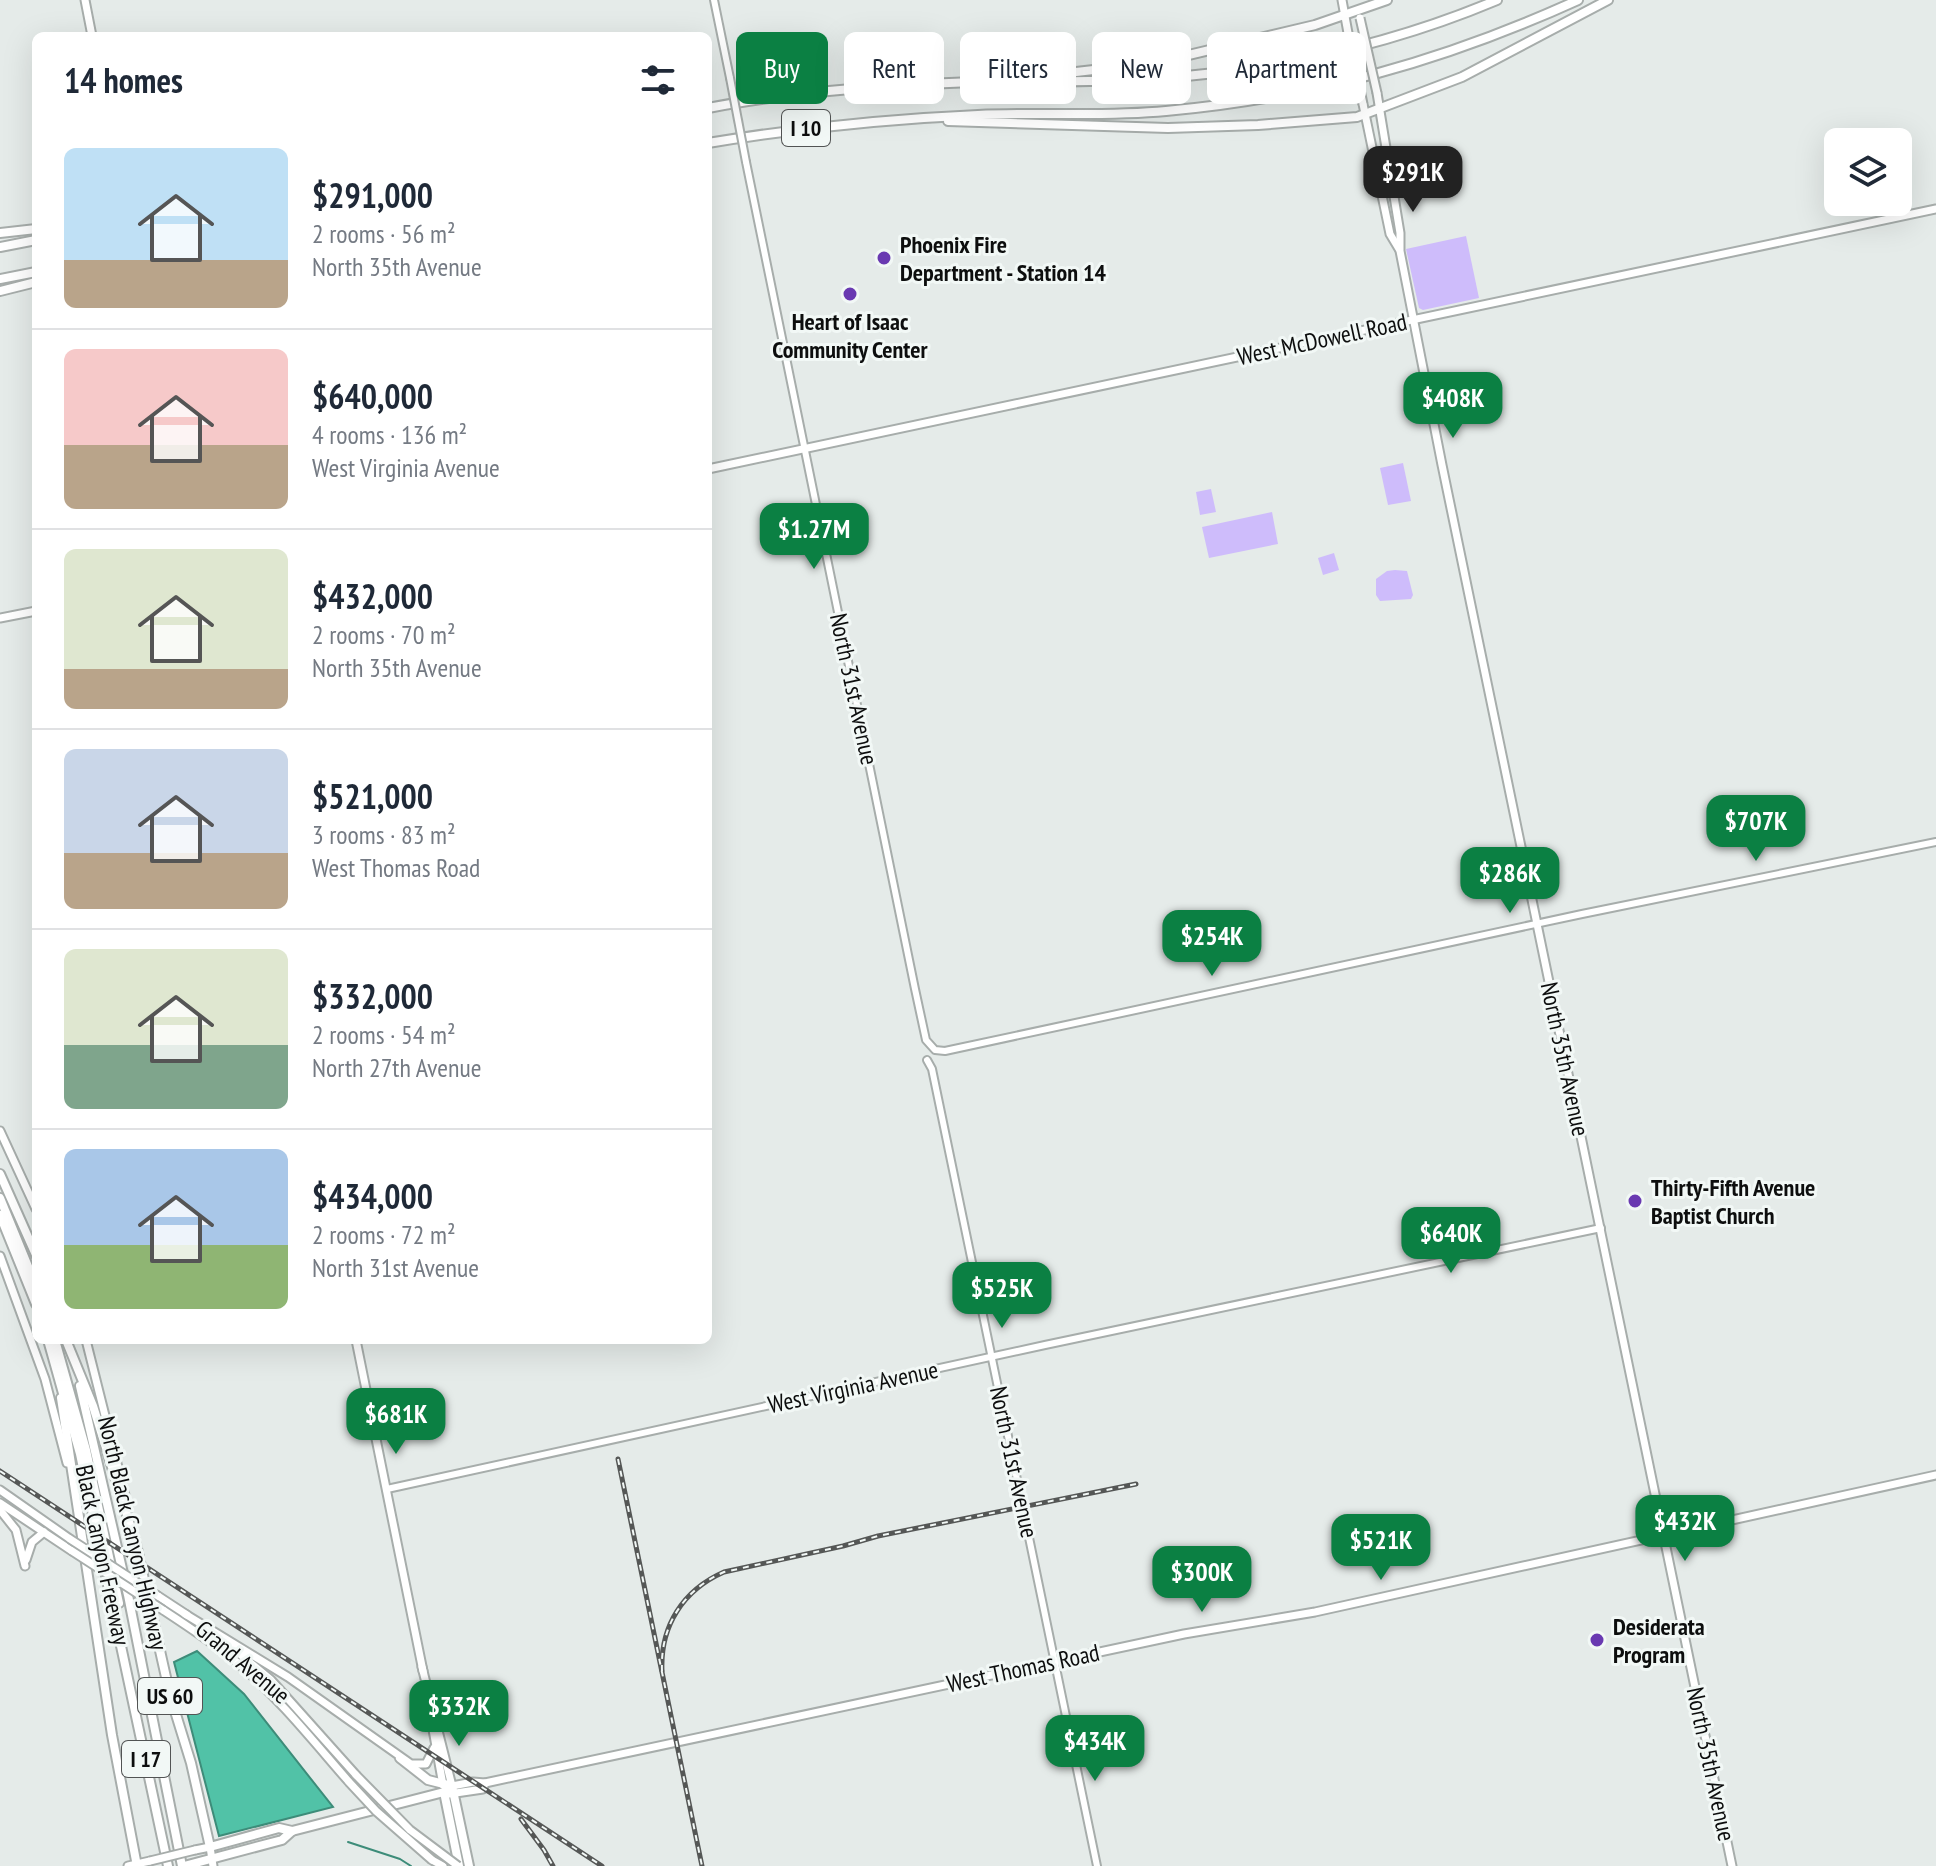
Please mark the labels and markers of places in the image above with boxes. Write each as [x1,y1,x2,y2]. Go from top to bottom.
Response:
pin: $291K [1357,146,1469,214]
place label: Phoenix Fire Department - Station 14 [900,229,1106,288]
marker: Phoenix Fire Department - Station 14 [875,249,893,267]
marker: Heart of Isaac Community Center [841,285,859,303]
place label: Heart of Isaac Community Center [772,306,929,365]
pin: $408K [1397,372,1509,440]
pin: $1.27M [749,503,879,571]
pin: $707K [1700,795,1812,863]
pin: $286K [1454,847,1566,915]
pin: $254K [1156,910,1268,978]
place label: Thirty-Fifth Avenue Baptist Church [1651,1172,1815,1231]
marker: Thirty-Fifth Avenue Baptist Church [1626,1192,1644,1210]
pin: $640K [1395,1207,1507,1275]
pin: $525K [946,1262,1058,1330]
pin: $681K [340,1388,452,1456]
pin: $432K [1629,1495,1741,1563]
pin: $521K [1325,1514,1437,1582]
pin: $300K [1146,1546,1258,1614]
place label: Desiderata Program [1613,1611,1705,1670]
marker: Desiderata Program [1588,1631,1606,1649]
pin: $332K [403,1680,515,1748]
pin: $434K [1039,1715,1151,1783]

